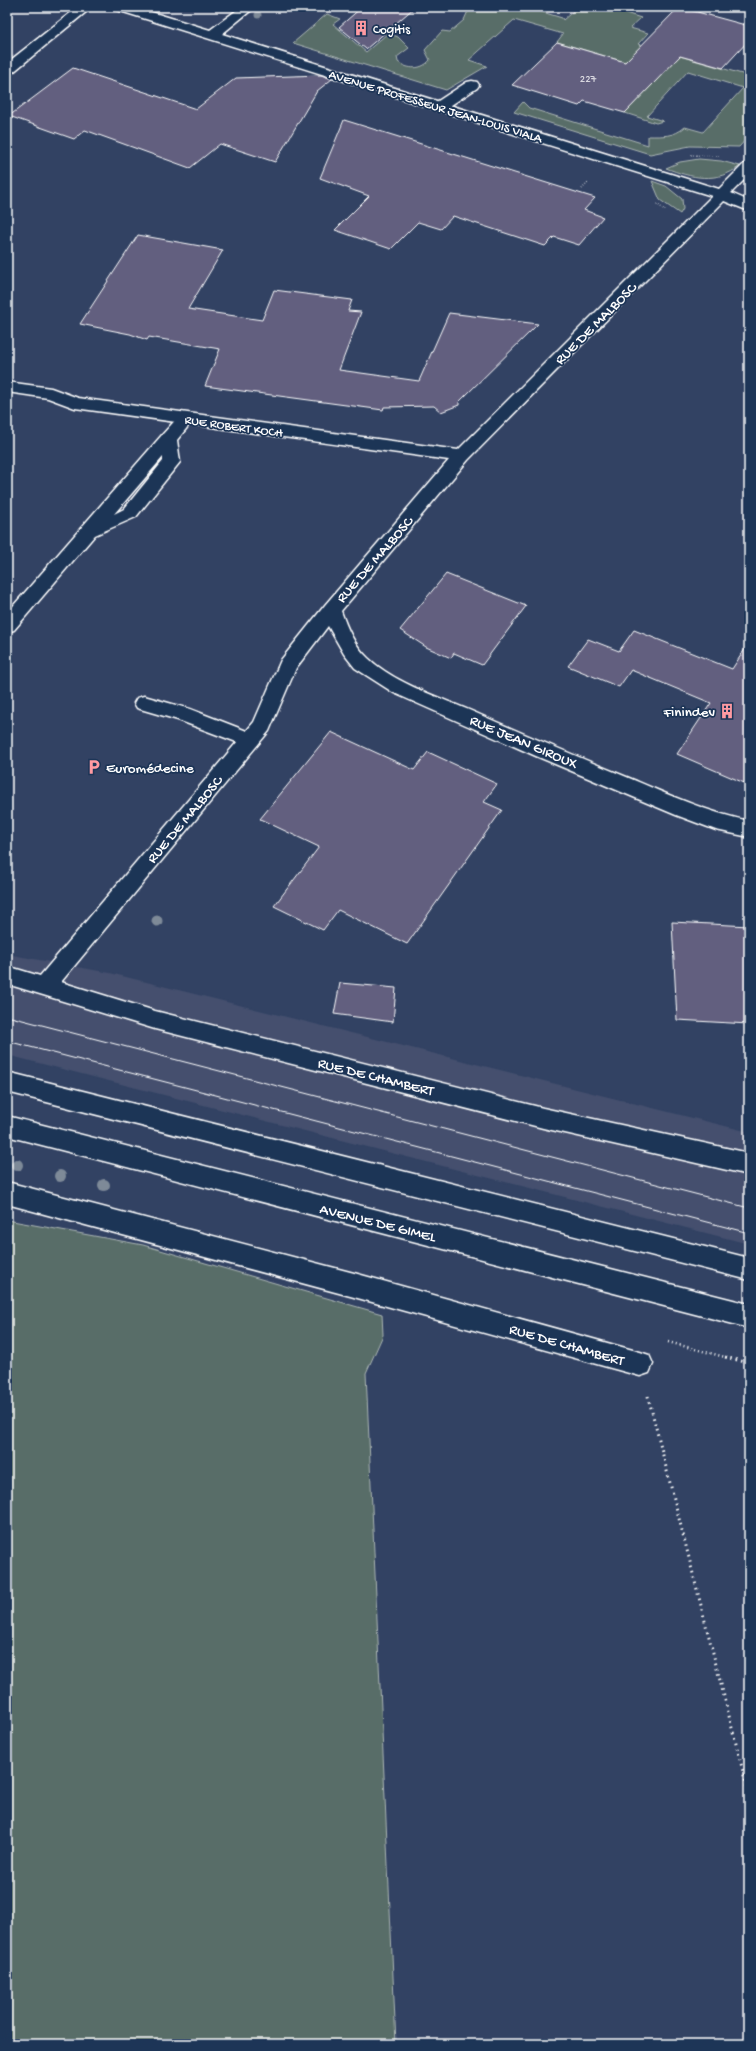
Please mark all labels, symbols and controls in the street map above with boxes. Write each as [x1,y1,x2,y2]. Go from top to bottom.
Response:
building icon: Cogitis [352,19,370,37]
place label: Cogitis [373,23,411,38]
street label: AVENUE PROFESSEUR JEAN-LOUIS VIALA [327,68,545,147]
house number: 227 [580,74,597,86]
street label: RUE DE MALBOSC [552,279,642,369]
street label: RUE ROBERT KOCH [183,413,284,442]
street label: RUE DE MALBOSC [333,513,419,607]
building icon: Finindev [718,702,736,720]
place label: Finindev [662,704,715,722]
street label: RUE JEAN GIROUX [467,712,581,774]
parking icon: Euromédecine [85,758,103,776]
place label: Euromédecine [106,760,194,778]
street label: RUE DE MALBOSC [144,772,228,868]
street label: RUE DE CHAMBERT [316,1055,436,1101]
street label: AVENUE DE GIMEL [318,1201,438,1247]
street label: RUE DE CHAMBERT [507,1321,627,1371]

